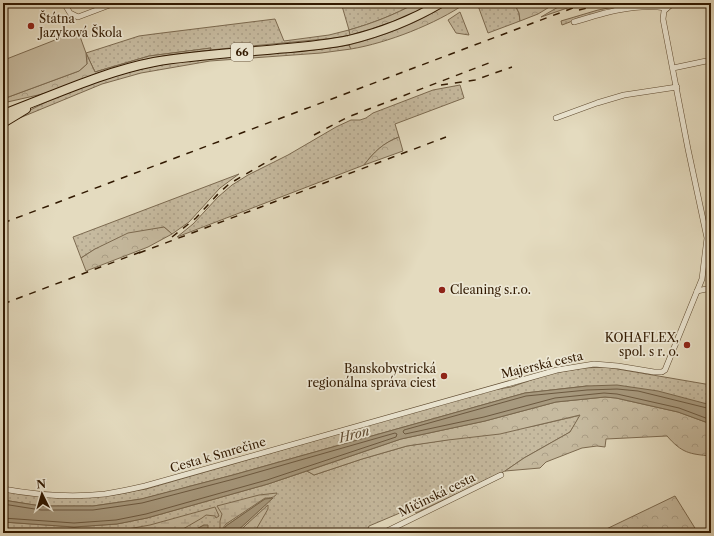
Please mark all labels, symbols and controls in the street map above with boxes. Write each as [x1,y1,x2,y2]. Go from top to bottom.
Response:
place label: Štátna Jazyková Škola [37,10,123,40]
marker: Štátna Jazyková Škola [26,21,36,31]
road number: 66 [231,43,253,61]
place label: Cleaning s.r.o. [450,282,531,297]
marker: Cleaning s.r.o. [437,285,447,295]
place label: KOHAFLEX, spol. s r. o. [605,330,679,359]
marker: KOHAFLEX, spol. s r. o. [682,340,692,350]
street label: Majerská cesta [499,348,585,381]
place label: Banskobystrická regionálna správa ciest [307,361,437,390]
marker: Banskobystrická regionálna správa ciest [439,371,449,381]
water label: Hron [336,422,371,446]
street label: Cesta k Smrečine [168,434,268,475]
street label: Mičinská cesta [396,469,478,520]
north arrow [22,474,62,514]
text: N [36,477,47,491]

